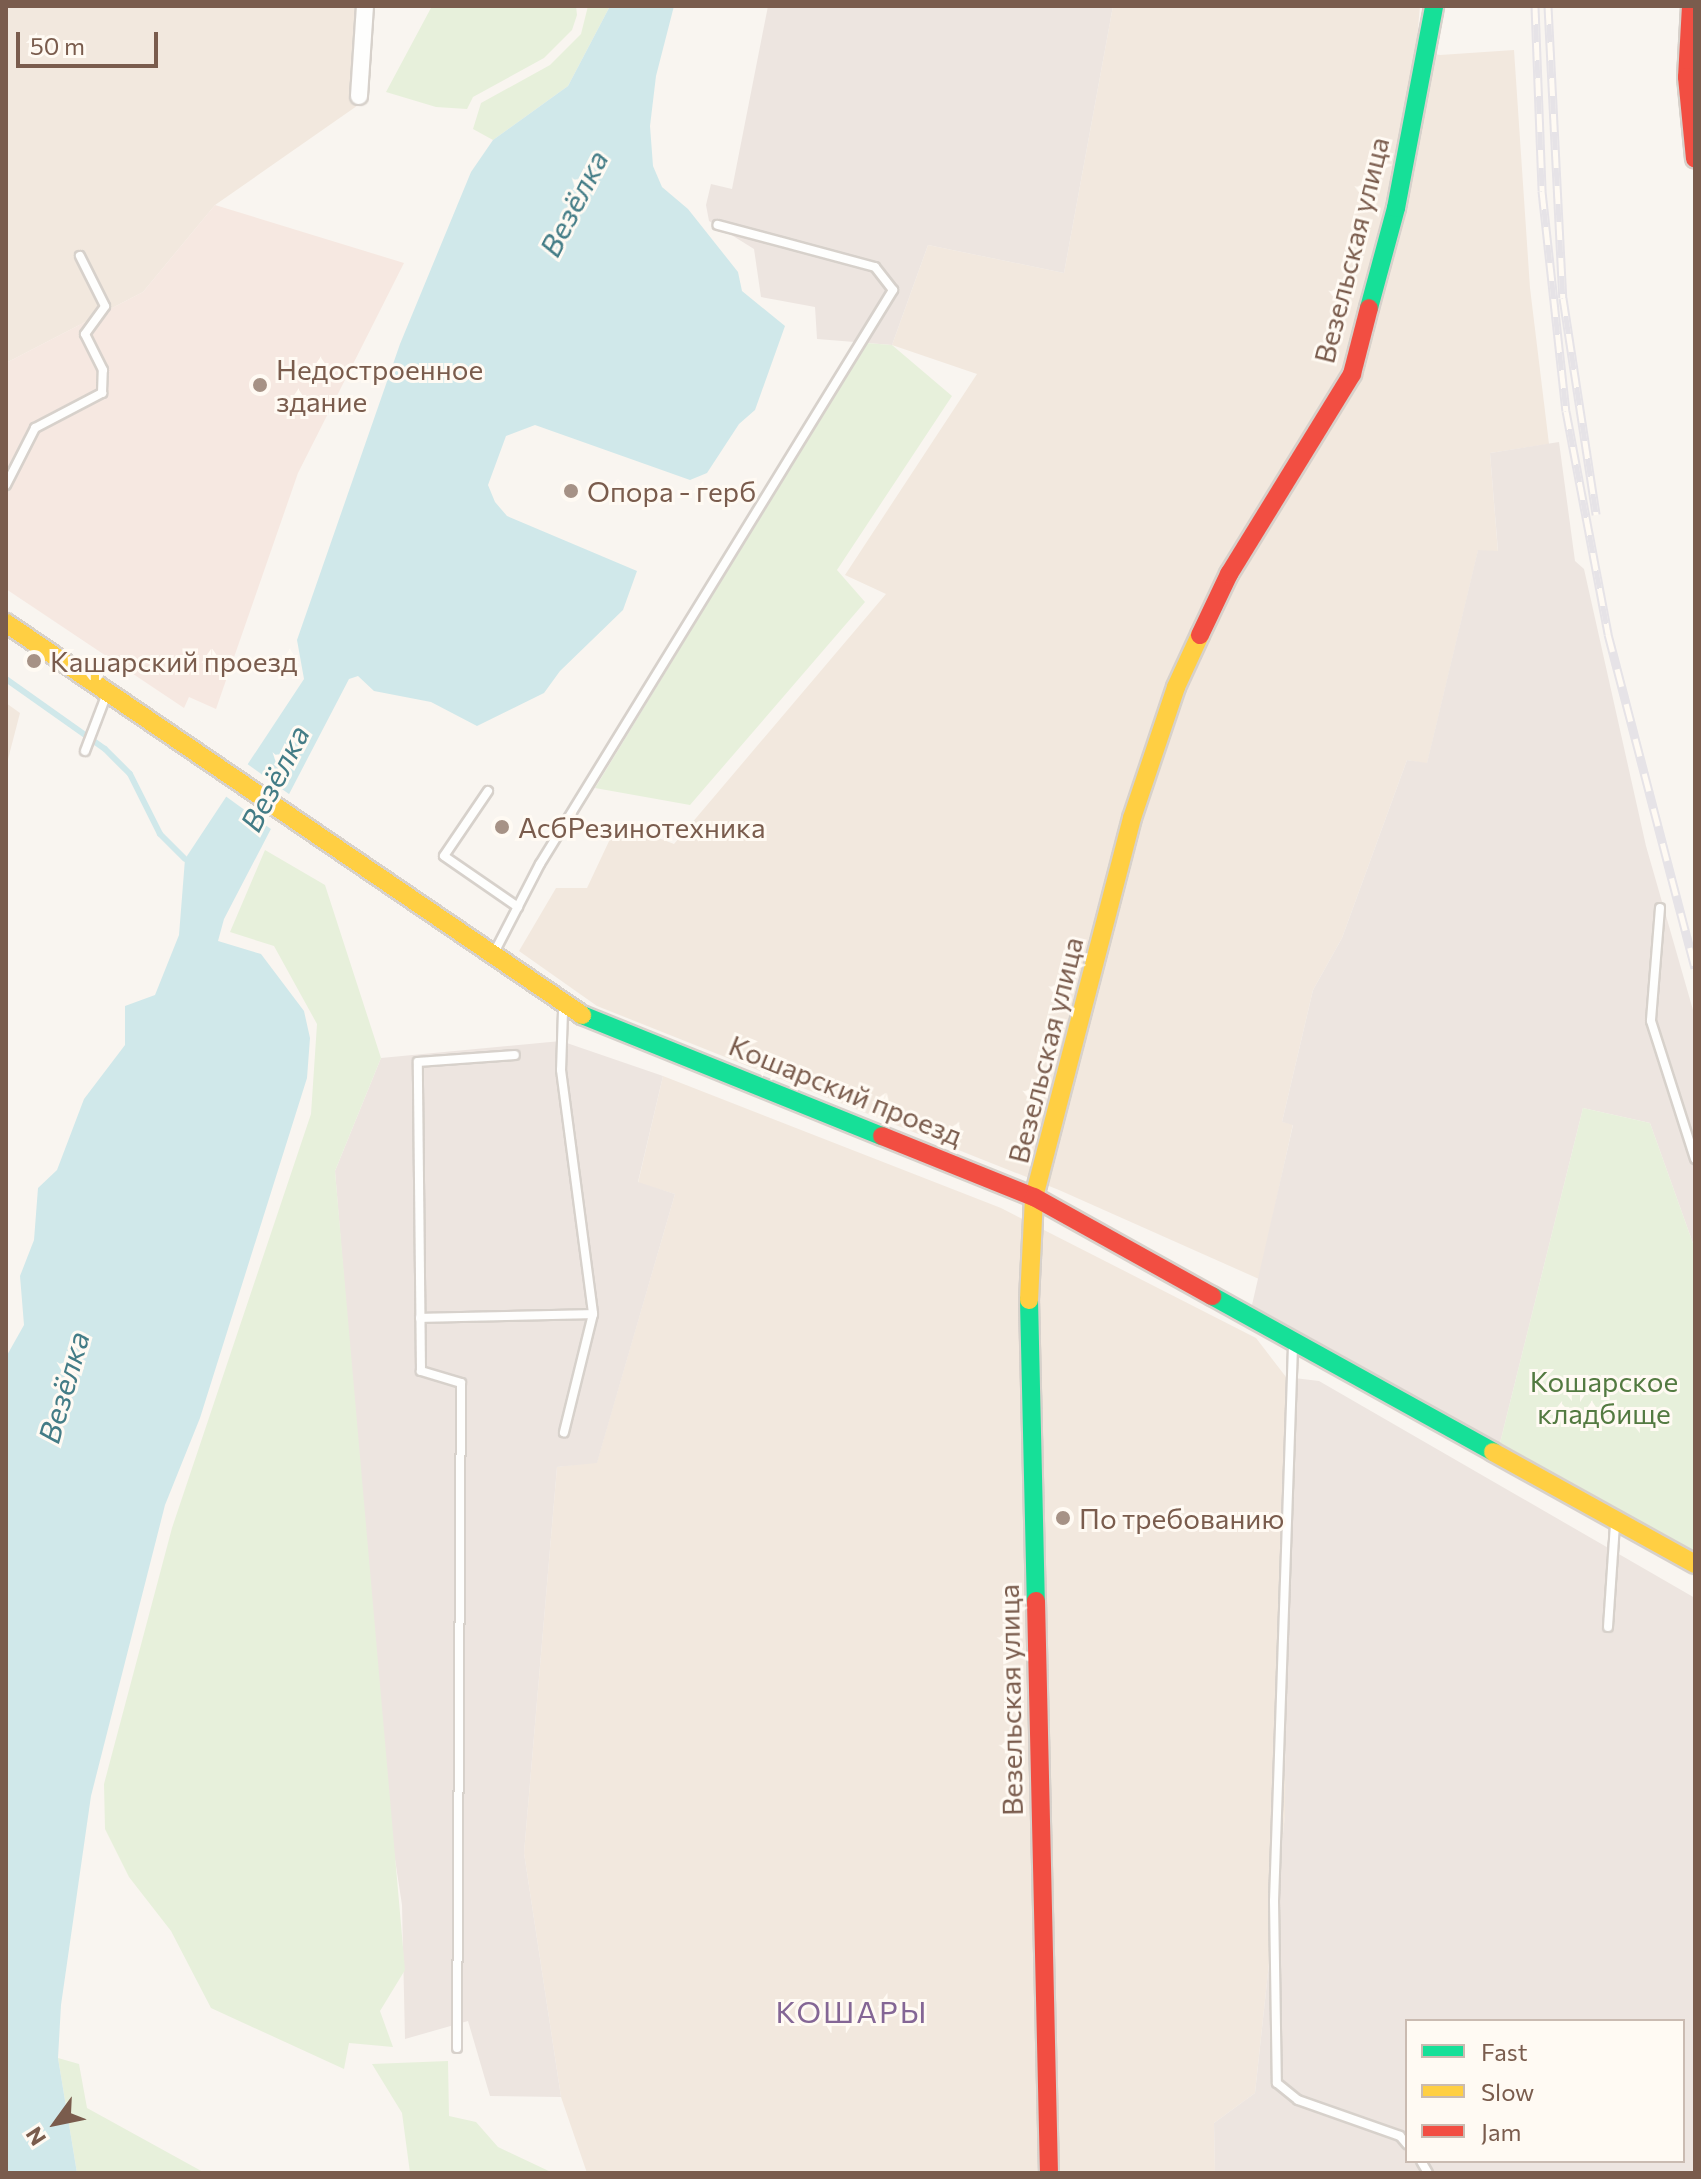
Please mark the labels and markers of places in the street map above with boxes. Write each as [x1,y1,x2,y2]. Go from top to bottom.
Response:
place label: Недостроенное здание [276,352,483,418]
marker: Недостроенное здание [251,376,269,394]
place label: Опора - герб [587,474,756,508]
marker: Опора - герб [562,482,580,500]
place label: Кашарский проезд [50,644,298,678]
marker: Кашарский проезд [25,652,43,670]
place label: АсбРезинотехника [518,810,766,844]
marker: АсбРезинотехника [493,818,511,836]
place label: По требованию [1079,1501,1284,1535]
marker: По требованию [1054,1509,1072,1527]

